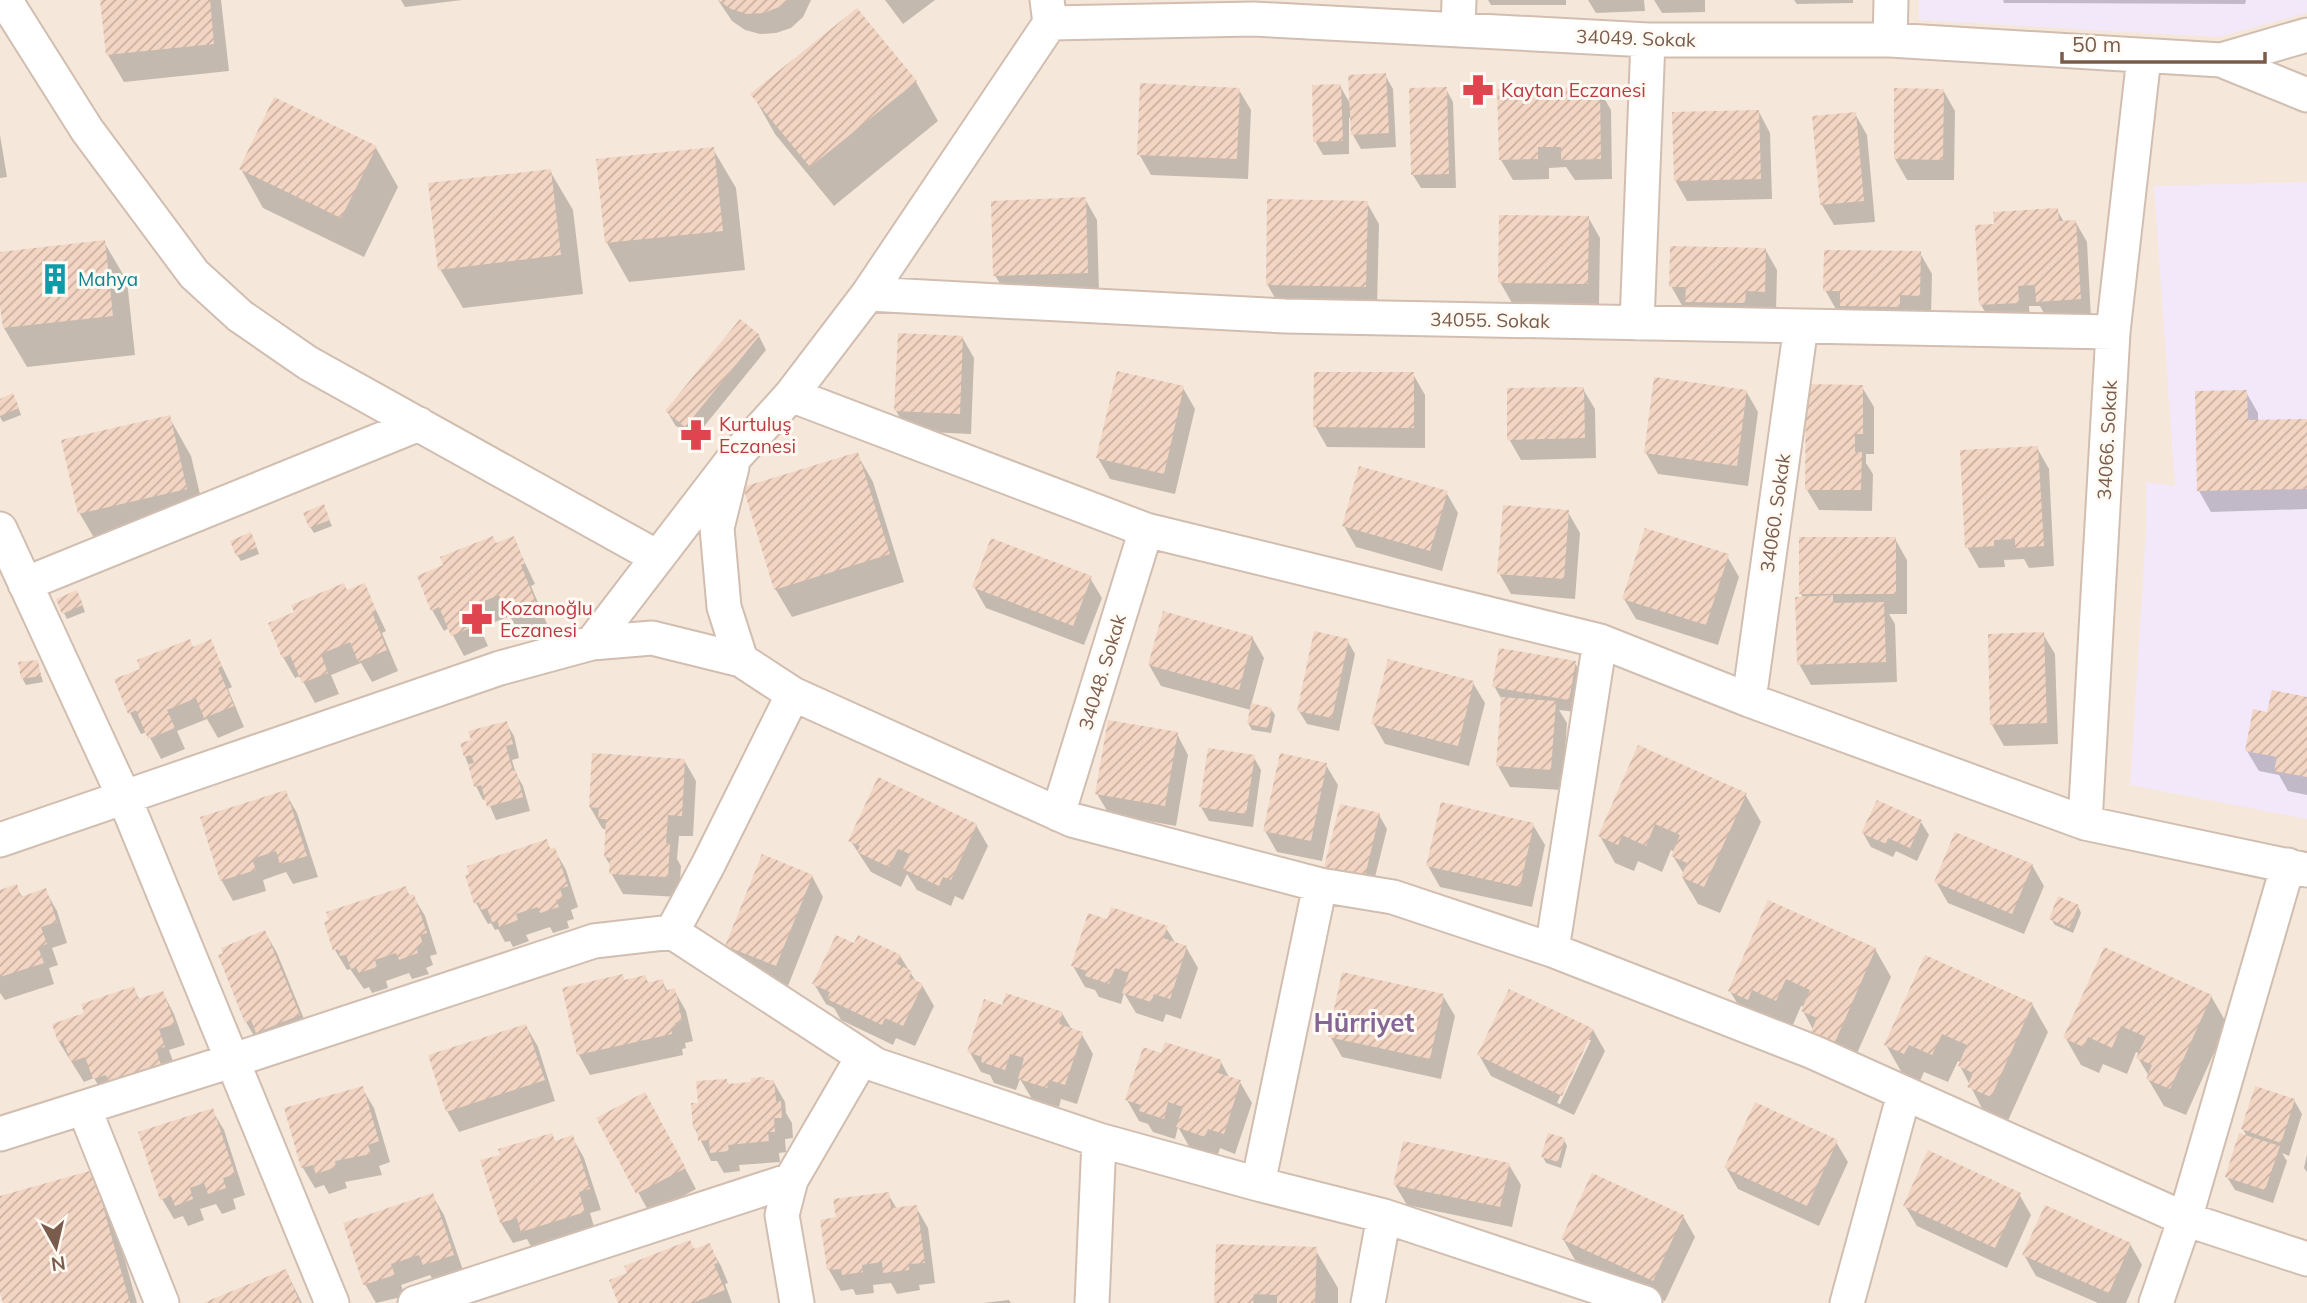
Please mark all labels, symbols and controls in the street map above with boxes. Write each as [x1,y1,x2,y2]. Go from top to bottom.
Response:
scale bar [2062,21,2265,65]
street label: 34049. Sokak [1576,24,1697,52]
text: 50 m [2072,31,2121,57]
pharmacy icon: Kaytan Eczanesi [1461,73,1495,107]
place label: Kaytan Eczanesi [1501,78,1646,102]
building icon: Mahya [38,262,72,296]
place label: Mahya [78,267,138,291]
street label: 34055. Sokak [1430,307,1550,333]
street label: 34066. Sokak [2092,379,2122,500]
place label: Kurtuluş Eczanesi [719,412,796,458]
pharmacy icon: Kurtuluş Eczanesi [679,418,713,452]
street label: 34060. Sokak [1755,452,1795,574]
place label: Kozanoğlu Eczanesi [500,596,593,642]
pharmacy icon: Kozanoğlu Eczanesi [460,602,494,636]
street label: 34048. Sokak [1073,611,1131,733]
district label: Hürriyet [1314,1006,1415,1039]
north arrow [21,1212,91,1282]
text: N [50,1251,67,1277]

